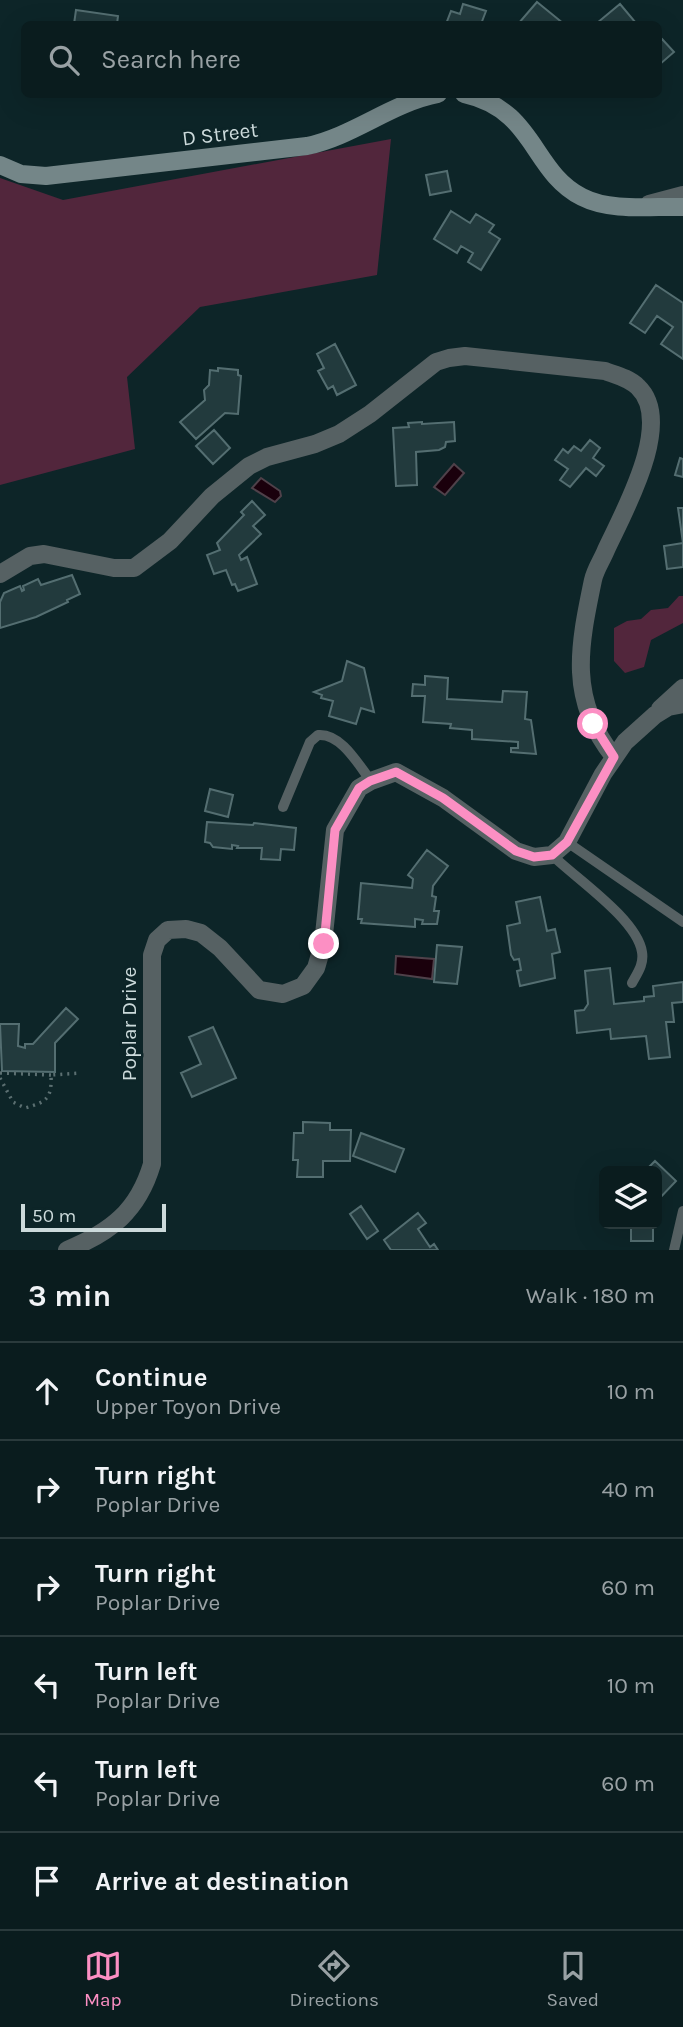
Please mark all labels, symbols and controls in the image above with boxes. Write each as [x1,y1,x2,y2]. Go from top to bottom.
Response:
search box [21,21,662,98]
icon: search [45,41,83,79]
text: Search here [101,44,241,75]
street label: D Street [181,117,260,151]
route start [577,708,608,739]
route end [308,928,339,959]
street label: Poplar Drive [117,967,141,1081]
map controls [599,1166,662,1229]
button: layers [599,1166,662,1229]
scale bar [21,1201,166,1233]
text: 50 m [32,1205,76,1227]
text: 3 min [28,1278,111,1314]
text: Walk · 180 m [526,1282,655,1309]
text: Continue [95,1362,207,1393]
icon: ahead [28,1372,66,1410]
text: 10 m [607,1378,655,1405]
text: Upper Toyon Drive [95,1393,281,1420]
text: Turn right [95,1460,216,1491]
icon: right [28,1470,66,1508]
text: 40 m [602,1476,655,1503]
text: Poplar Drive [95,1491,220,1518]
text: Turn right [95,1558,216,1589]
icon: right [28,1568,66,1606]
text: 60 m [601,1574,655,1601]
text: Poplar Drive [95,1589,220,1616]
text: Turn left [95,1656,197,1687]
icon: left [28,1666,66,1704]
text: 10 m [607,1672,655,1699]
text: Poplar Drive [95,1687,220,1714]
text: Turn left [95,1754,197,1785]
icon: left [28,1764,66,1802]
text: 60 m [601,1770,655,1797]
text: Poplar Drive [95,1785,220,1812]
icon: arrive [28,1862,66,1900]
text: Arrive at destination [95,1866,349,1897]
tab: Map [84,1947,122,2011]
tab: Directions [290,1947,379,2011]
tab: Saved [547,1947,599,2011]

